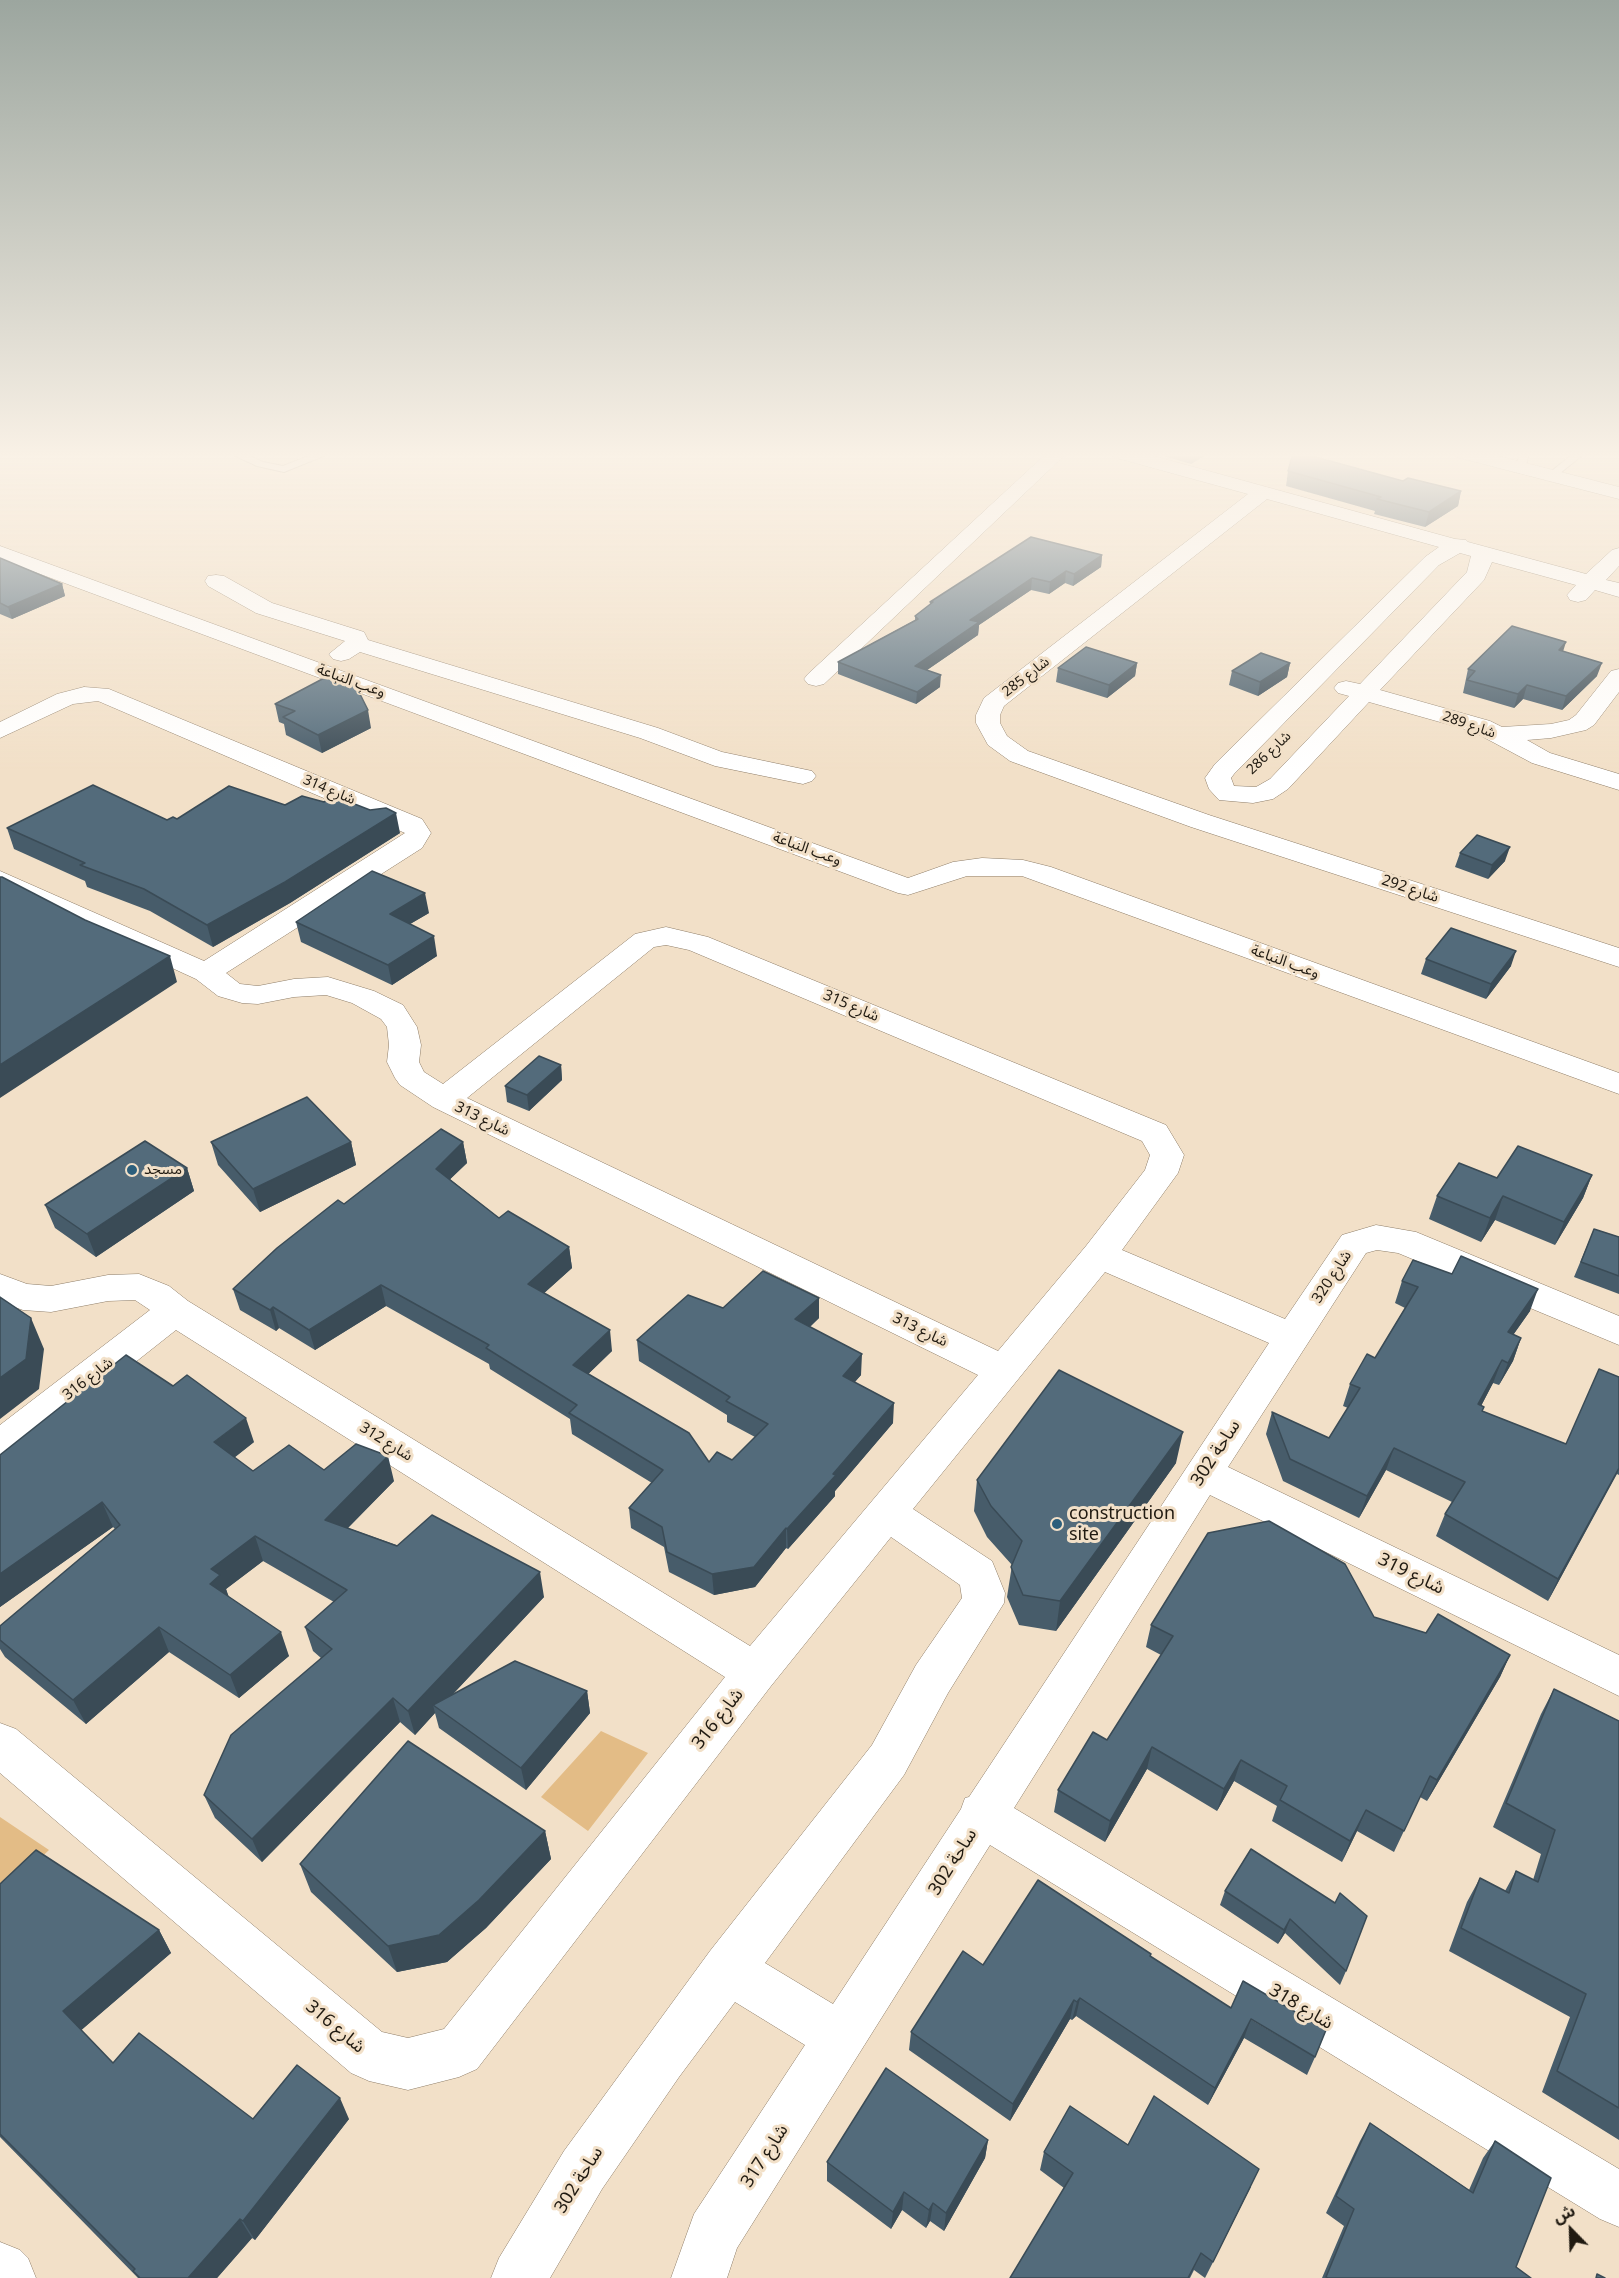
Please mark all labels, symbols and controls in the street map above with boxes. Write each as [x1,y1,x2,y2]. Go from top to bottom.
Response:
street label: شارع 285 [999,653,1053,701]
street label: وعب النباعة [314,660,388,702]
street label: شارع 289 [1440,708,1498,742]
street label: شارع 286 [1243,728,1295,778]
street label: شارع 314 [300,772,358,808]
street label: وعب النباعة [770,828,844,870]
street label: شارع 292 [1379,871,1441,907]
street label: وعب النباعة [1248,941,1322,983]
street label: شارع 315 [820,986,882,1026]
street label: شارع 313 [452,1098,512,1140]
place label: مسجد [144,1161,182,1179]
marker: مسجد [125,1163,139,1177]
street label: شارع 320 [1308,1247,1356,1307]
street label: شارع 313 [890,1309,950,1351]
street label: شارع 316 [59,1354,117,1404]
street label: ساحة 302 [1187,1416,1245,1490]
street label: شارع 312 [356,1419,416,1465]
place label: construction site [1069,1503,1175,1546]
marker: construction site [1050,1517,1064,1531]
street label: شارع 319 [1375,1549,1447,1599]
street label: شارع 316 [688,1685,748,1753]
street label: ساحة 302 [924,1825,982,1899]
street label: شارع 318 [1265,1980,1337,2034]
street label: شارع 316 [301,1996,369,2058]
street label: شارع 317 [737,2120,793,2192]
street label: ساحة 302 [550,2143,608,2217]
text: ش [1550,2199,1578,2228]
north arrow [1541,2200,1601,2260]

